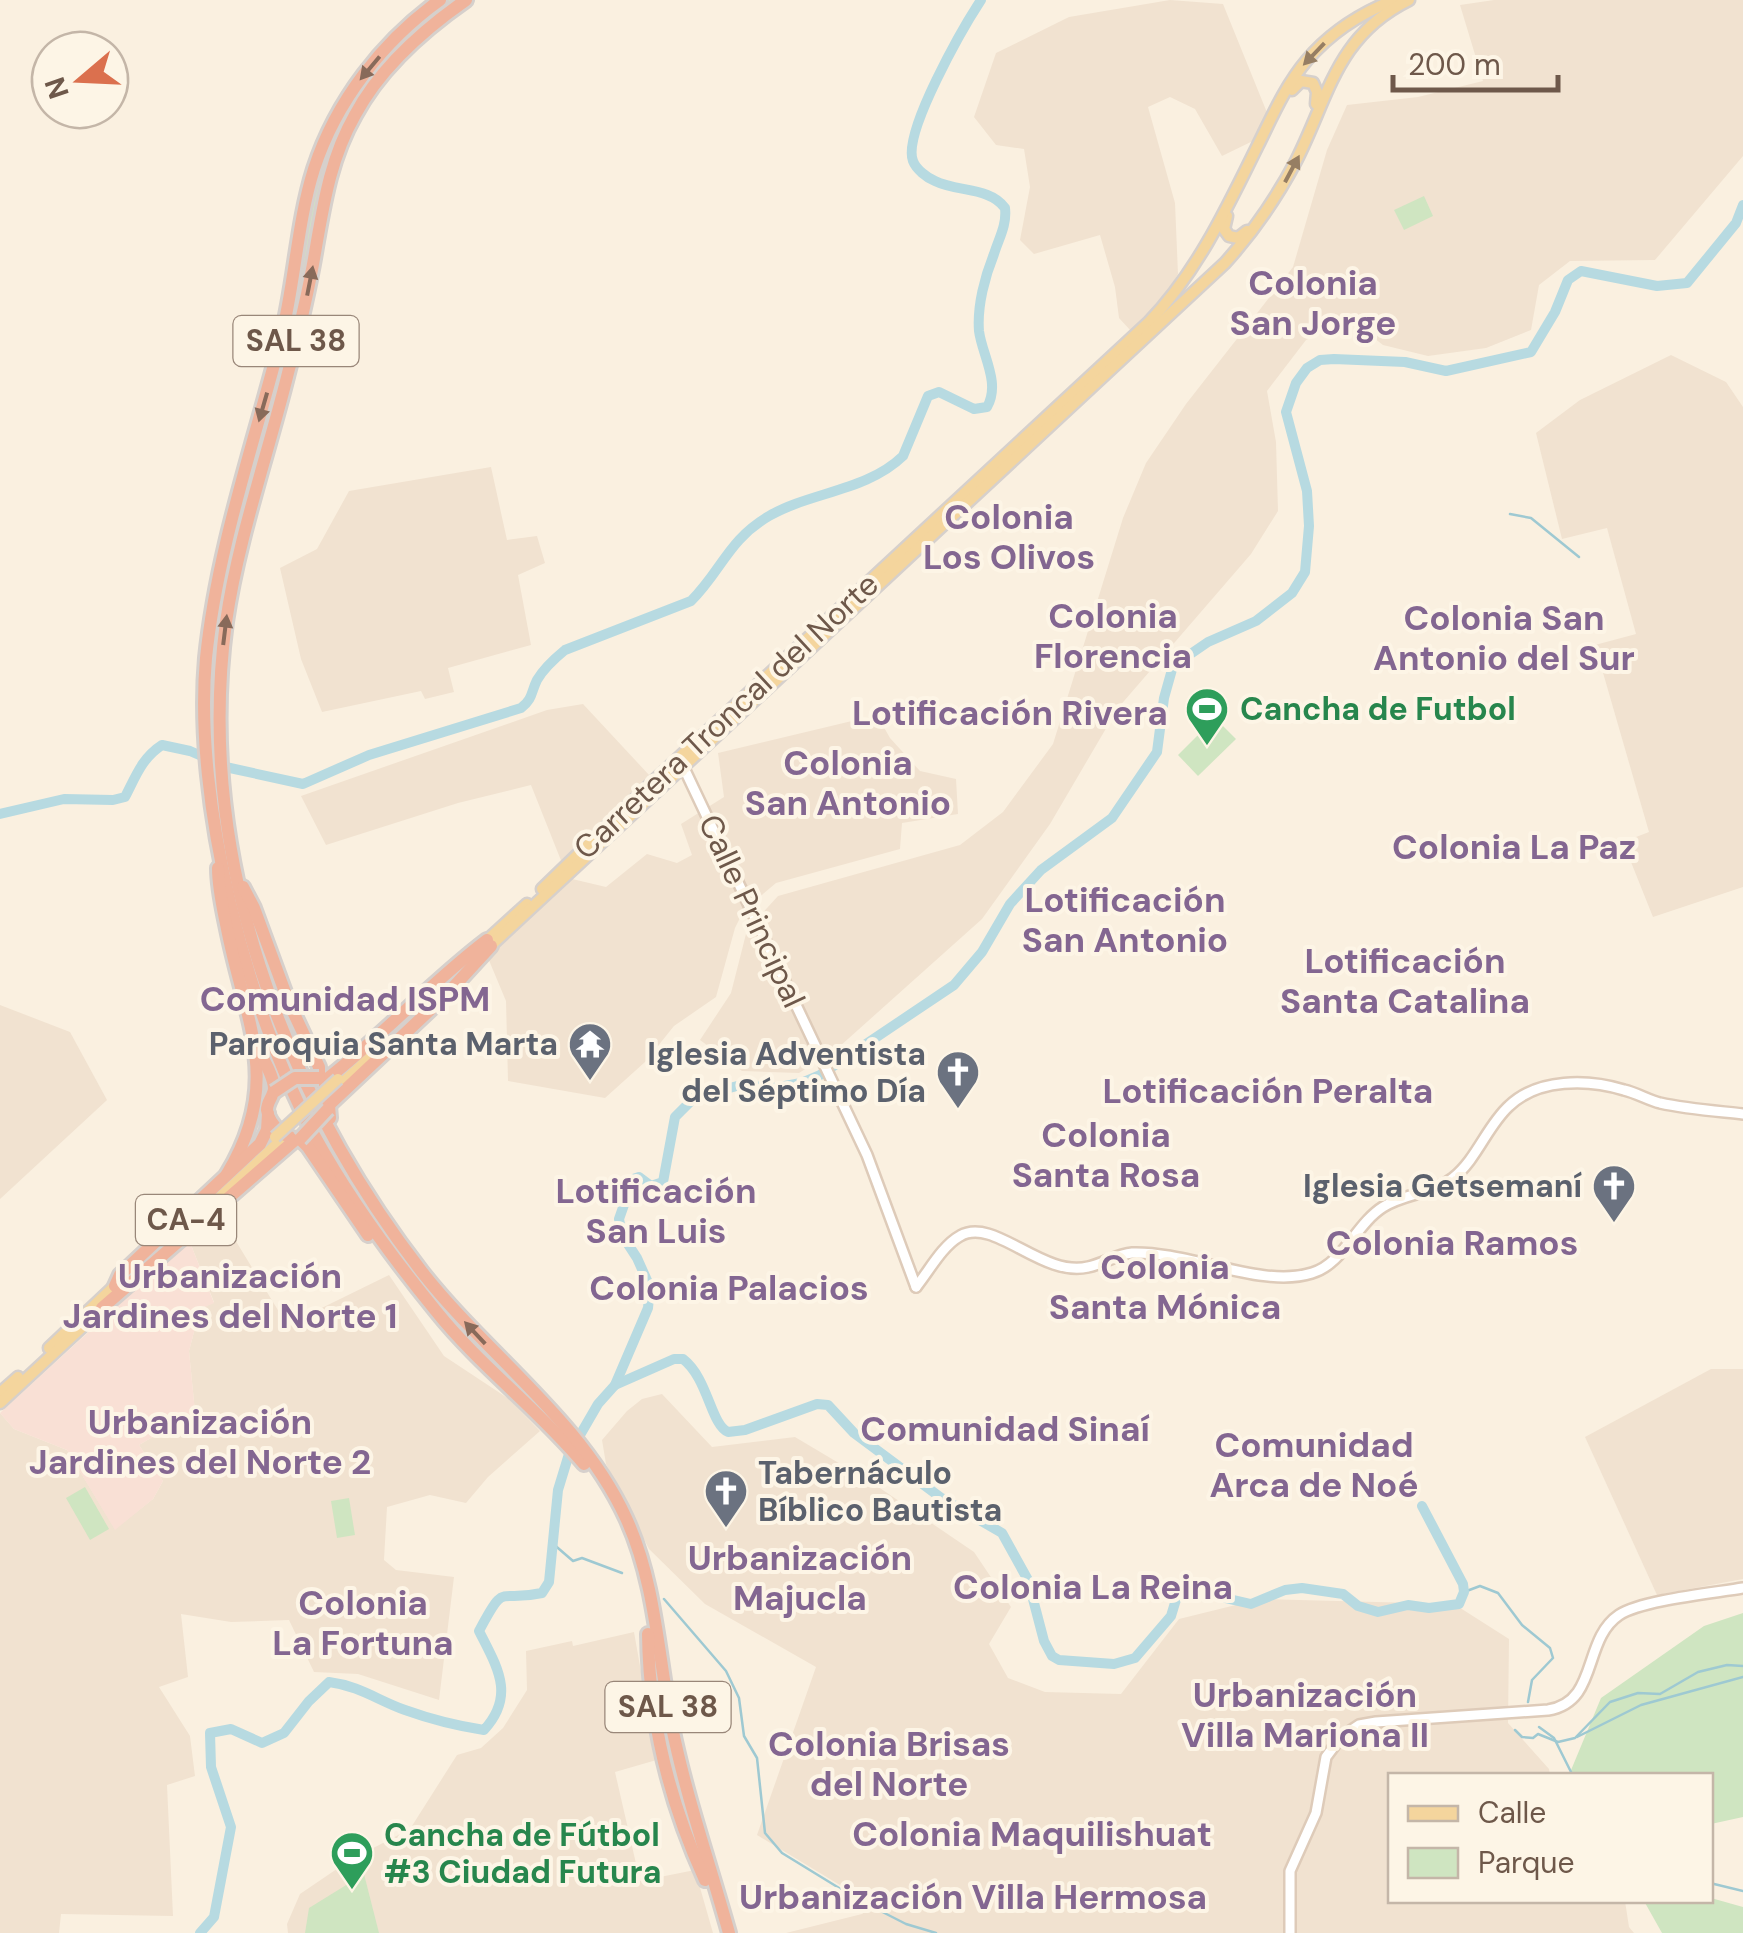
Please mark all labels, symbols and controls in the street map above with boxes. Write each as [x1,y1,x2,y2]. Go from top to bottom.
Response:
north arrow [30,30,130,130]
scale bar [1393,30,1558,92]
one-way arrow [1303,41,1326,65]
text: 200 m [1408,45,1501,84]
one-way arrow [360,55,382,80]
text: N [36,72,78,104]
one-way arrow [1283,154,1300,183]
district label: Colonia San Jorge [1230,260,1396,346]
one-way arrow [302,265,318,296]
road number: SAL 38 [234,316,358,366]
one-way arrow [254,391,270,422]
district label: Colonia Los Olivos [923,494,1095,580]
street label: Carretera Troncal del Norte [565,563,887,869]
district label: Colonia Florencia [1034,593,1192,679]
district label: Colonia San Antonio del Sur [1373,595,1635,681]
one-way arrow [218,614,234,646]
sports icon: Cancha de Futbol [1184,686,1230,747]
place label: Cancha de Futbol [1240,688,1516,730]
district label: Lotificación Rivera [852,690,1168,736]
district label: Colonia San Antonio [745,740,951,826]
street label: Calle Principal [689,808,815,1014]
district label: Colonia La Paz [1392,824,1636,870]
district label: Lotificación San Antonio [1022,877,1228,963]
district label: Lotificación Santa Catalina [1280,938,1530,1024]
district label: Comunidad ISPM [200,976,490,1022]
temple icon: Parroquia Santa Marta [567,1021,613,1082]
place label: Parroquia Santa Marta [209,1023,558,1065]
place label: Iglesia Adventista del Séptimo Día [647,1033,926,1112]
church icon: Iglesia Adventista del Séptimo Día [935,1049,981,1110]
district label: Lotificación Peralta [1103,1068,1433,1114]
district label: Colonia Santa Rosa [1012,1112,1200,1198]
church icon: Iglesia Getsemaní [1591,1163,1637,1224]
place label: Iglesia Getsemaní [1303,1165,1582,1207]
district label: Lotificación San Luis [555,1168,757,1254]
road number: CA-4 [136,1195,236,1245]
district label: Colonia Ramos [1326,1220,1578,1266]
district label: Colonia Santa Mónica [1049,1244,1281,1330]
district label: Urbanización Jardines del Norte 1 [63,1253,398,1339]
district label: Colonia Palacios [589,1265,869,1311]
one-way arrow [464,1321,487,1345]
district label: Urbanización Jardines del Norte 2 [29,1399,371,1485]
district label: Comunidad Sinaí [860,1406,1150,1452]
district label: Comunidad Arca de Noé [1210,1422,1419,1508]
place label: Tabernáculo Bíblico Bautista [758,1452,1002,1531]
church icon: Tabernáculo Bíblico Bautista [703,1468,749,1529]
district label: Urbanización Majucla [688,1535,912,1621]
district label: Colonia La Reina [953,1564,1233,1610]
district label: Colonia La Fortuna [272,1580,454,1666]
district label: Urbanización Villa Mariona II [1181,1672,1429,1758]
road number: SAL 38 [606,1682,730,1732]
district label: Colonia Brisas del Norte [768,1721,1010,1807]
legend [1388,1773,1713,1903]
text: Calle [1478,1793,1546,1832]
district label: Colonia Maquilishuat [852,1811,1212,1857]
place label: Cancha de Fútbol #3 Ciudad Futura [384,1814,661,1893]
sports icon: Cancha de Fútbol #3 Ciudad Futura [329,1830,375,1891]
text: Parque [1478,1843,1575,1882]
district label: Urbanización Villa Hermosa [739,1874,1207,1920]

